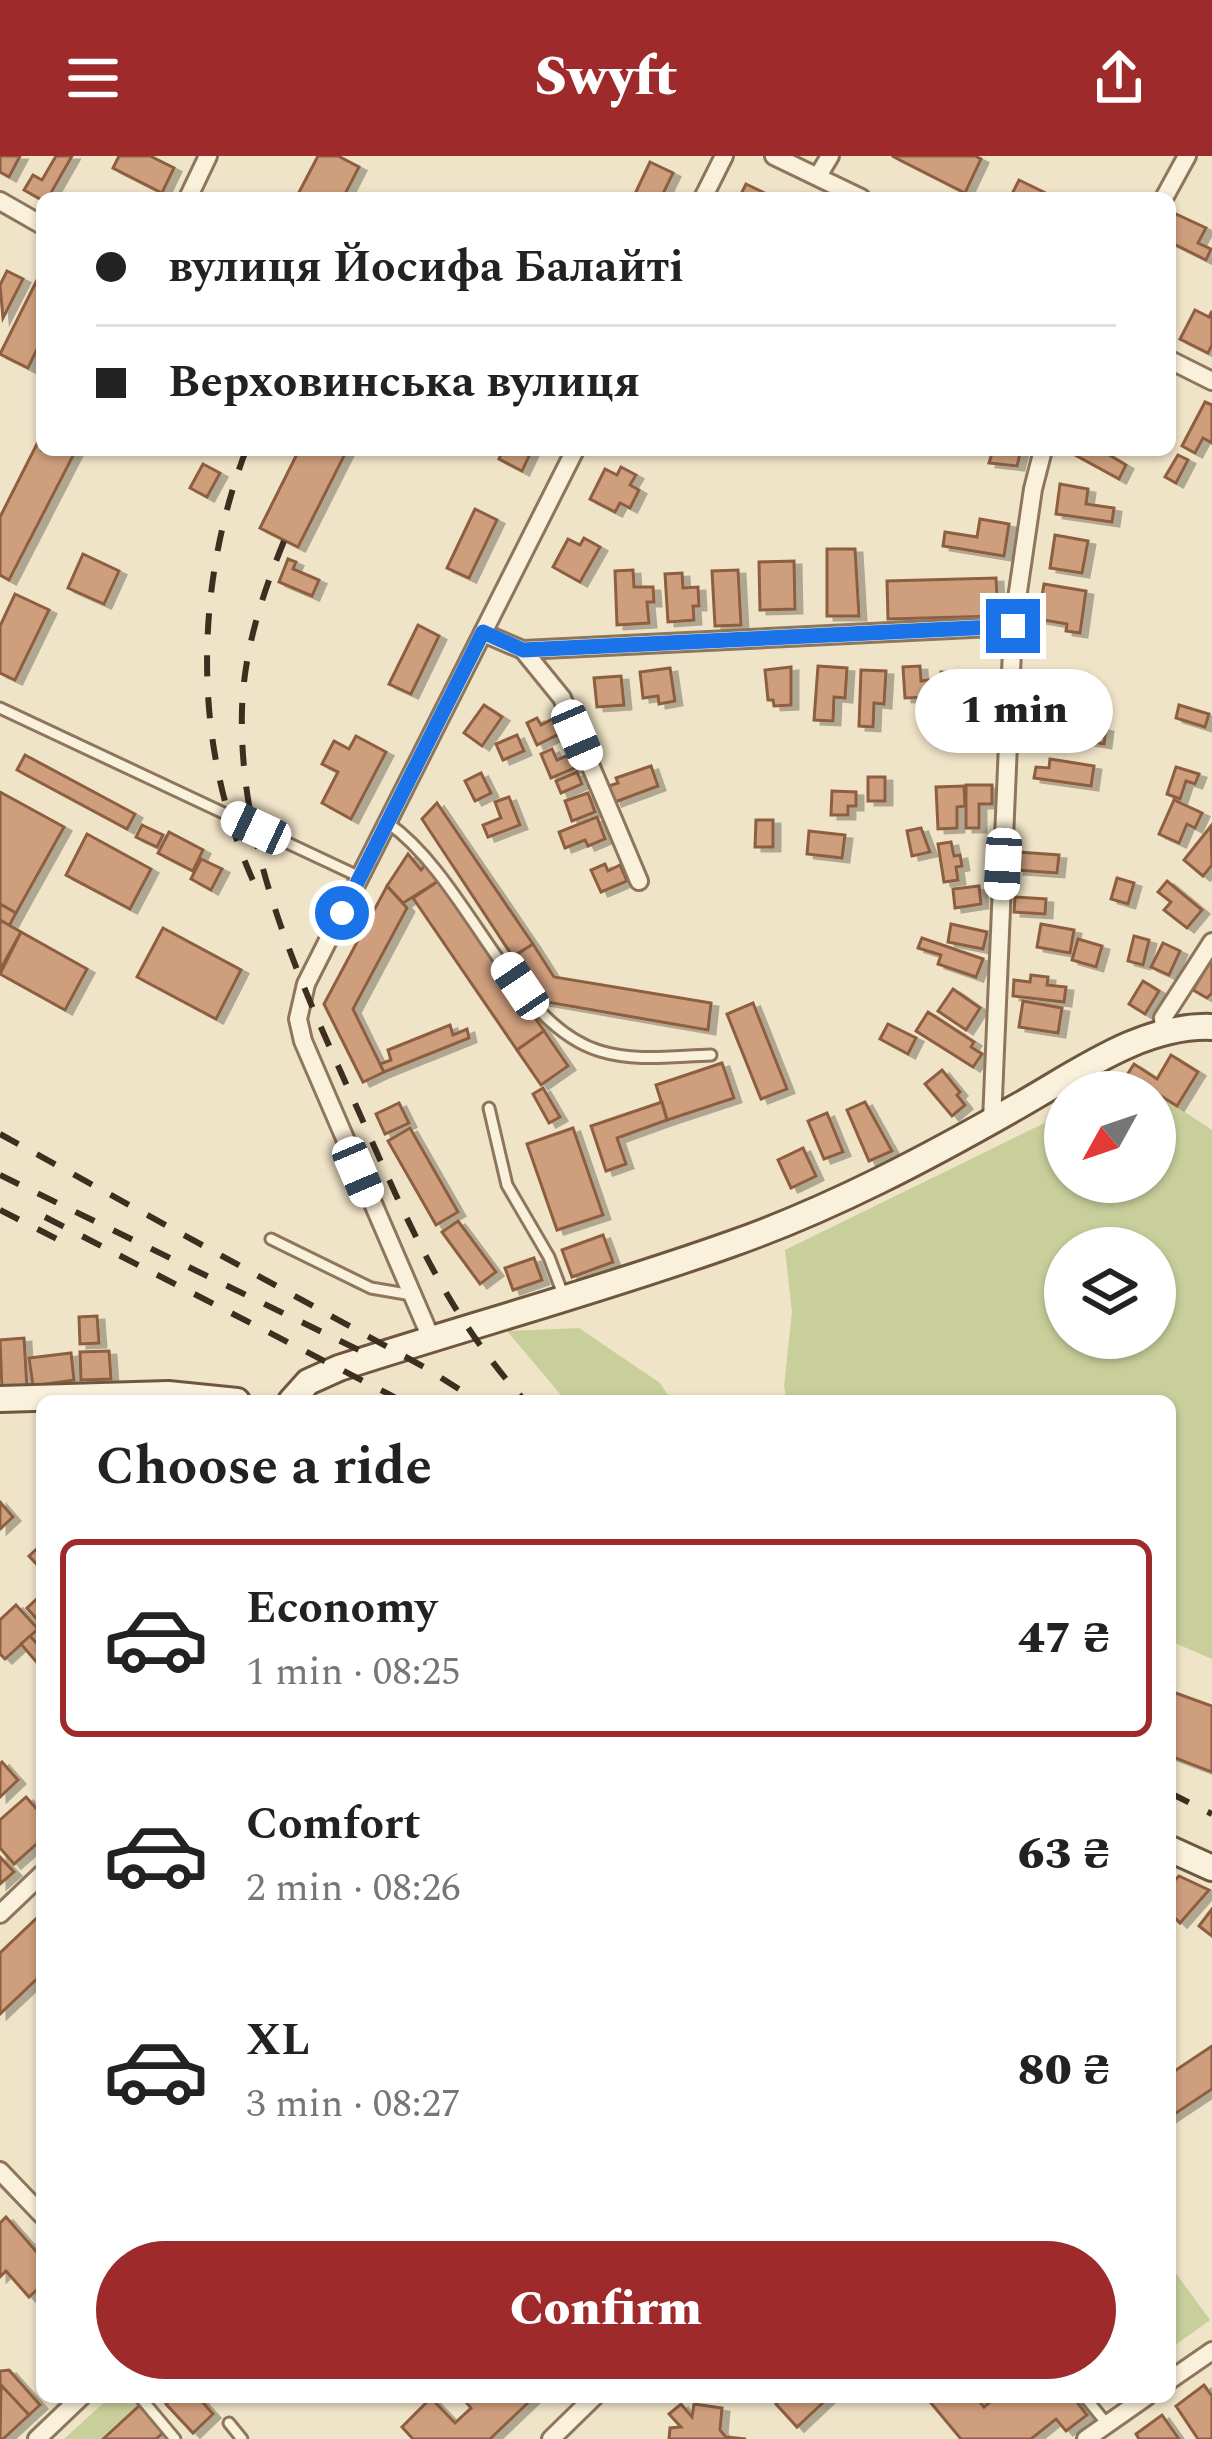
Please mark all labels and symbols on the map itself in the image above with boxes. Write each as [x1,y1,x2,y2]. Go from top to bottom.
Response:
route end [986,599,1040,653]
callout: 1 min [914,668,1112,752]
car [546,695,608,775]
car [216,796,296,860]
car [983,827,1023,901]
route start [315,886,369,940]
car [485,946,555,1026]
north arrow [1044,1071,1176,1203]
car [327,1132,389,1212]

